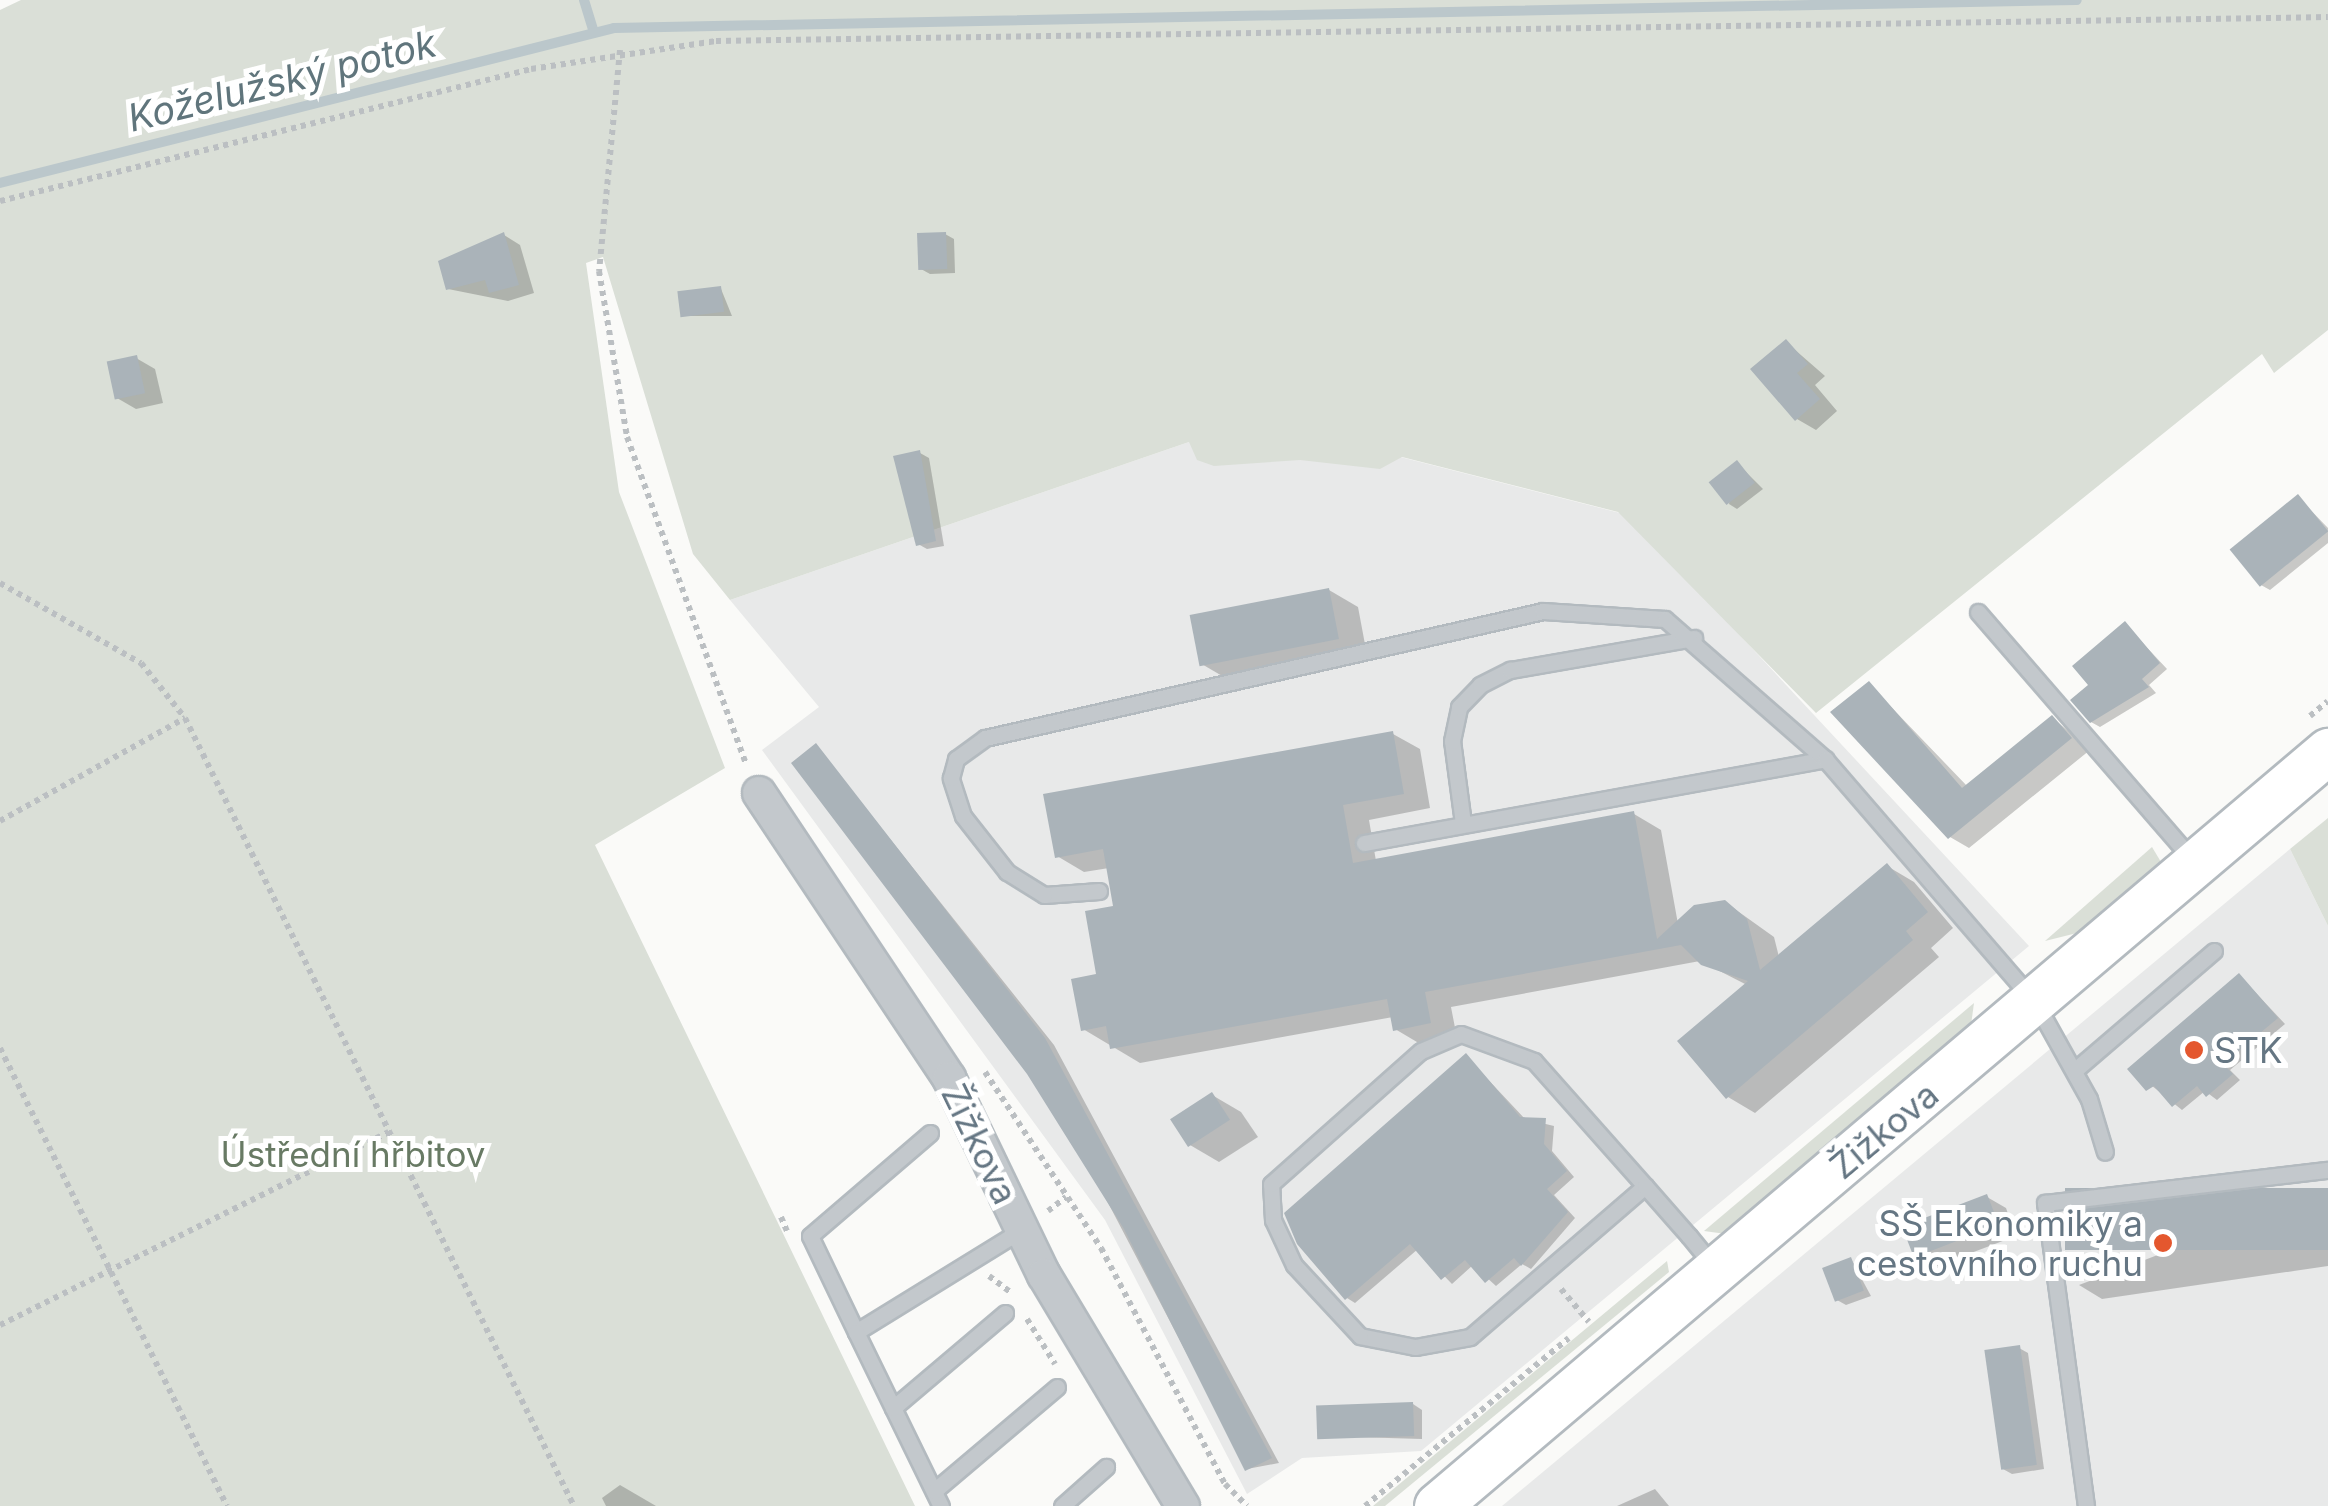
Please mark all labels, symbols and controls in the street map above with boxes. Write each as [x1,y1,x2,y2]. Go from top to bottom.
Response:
water label: Koželužský potok [123,21,441,141]
place label: STK [2214,1029,2283,1071]
marker: STK [2183,1039,2205,1061]
street label: Žižkova [1822,1073,1946,1187]
street label: Žižkova [933,1077,1027,1211]
park label: Ústřední hřbitov [221,1133,485,1175]
place label: SŠ Ekonomiky a cestovního ruchu [1857,1202,2143,1284]
marker: SŠ Ekonomiky a cestovního ruchu [2152,1232,2174,1254]

